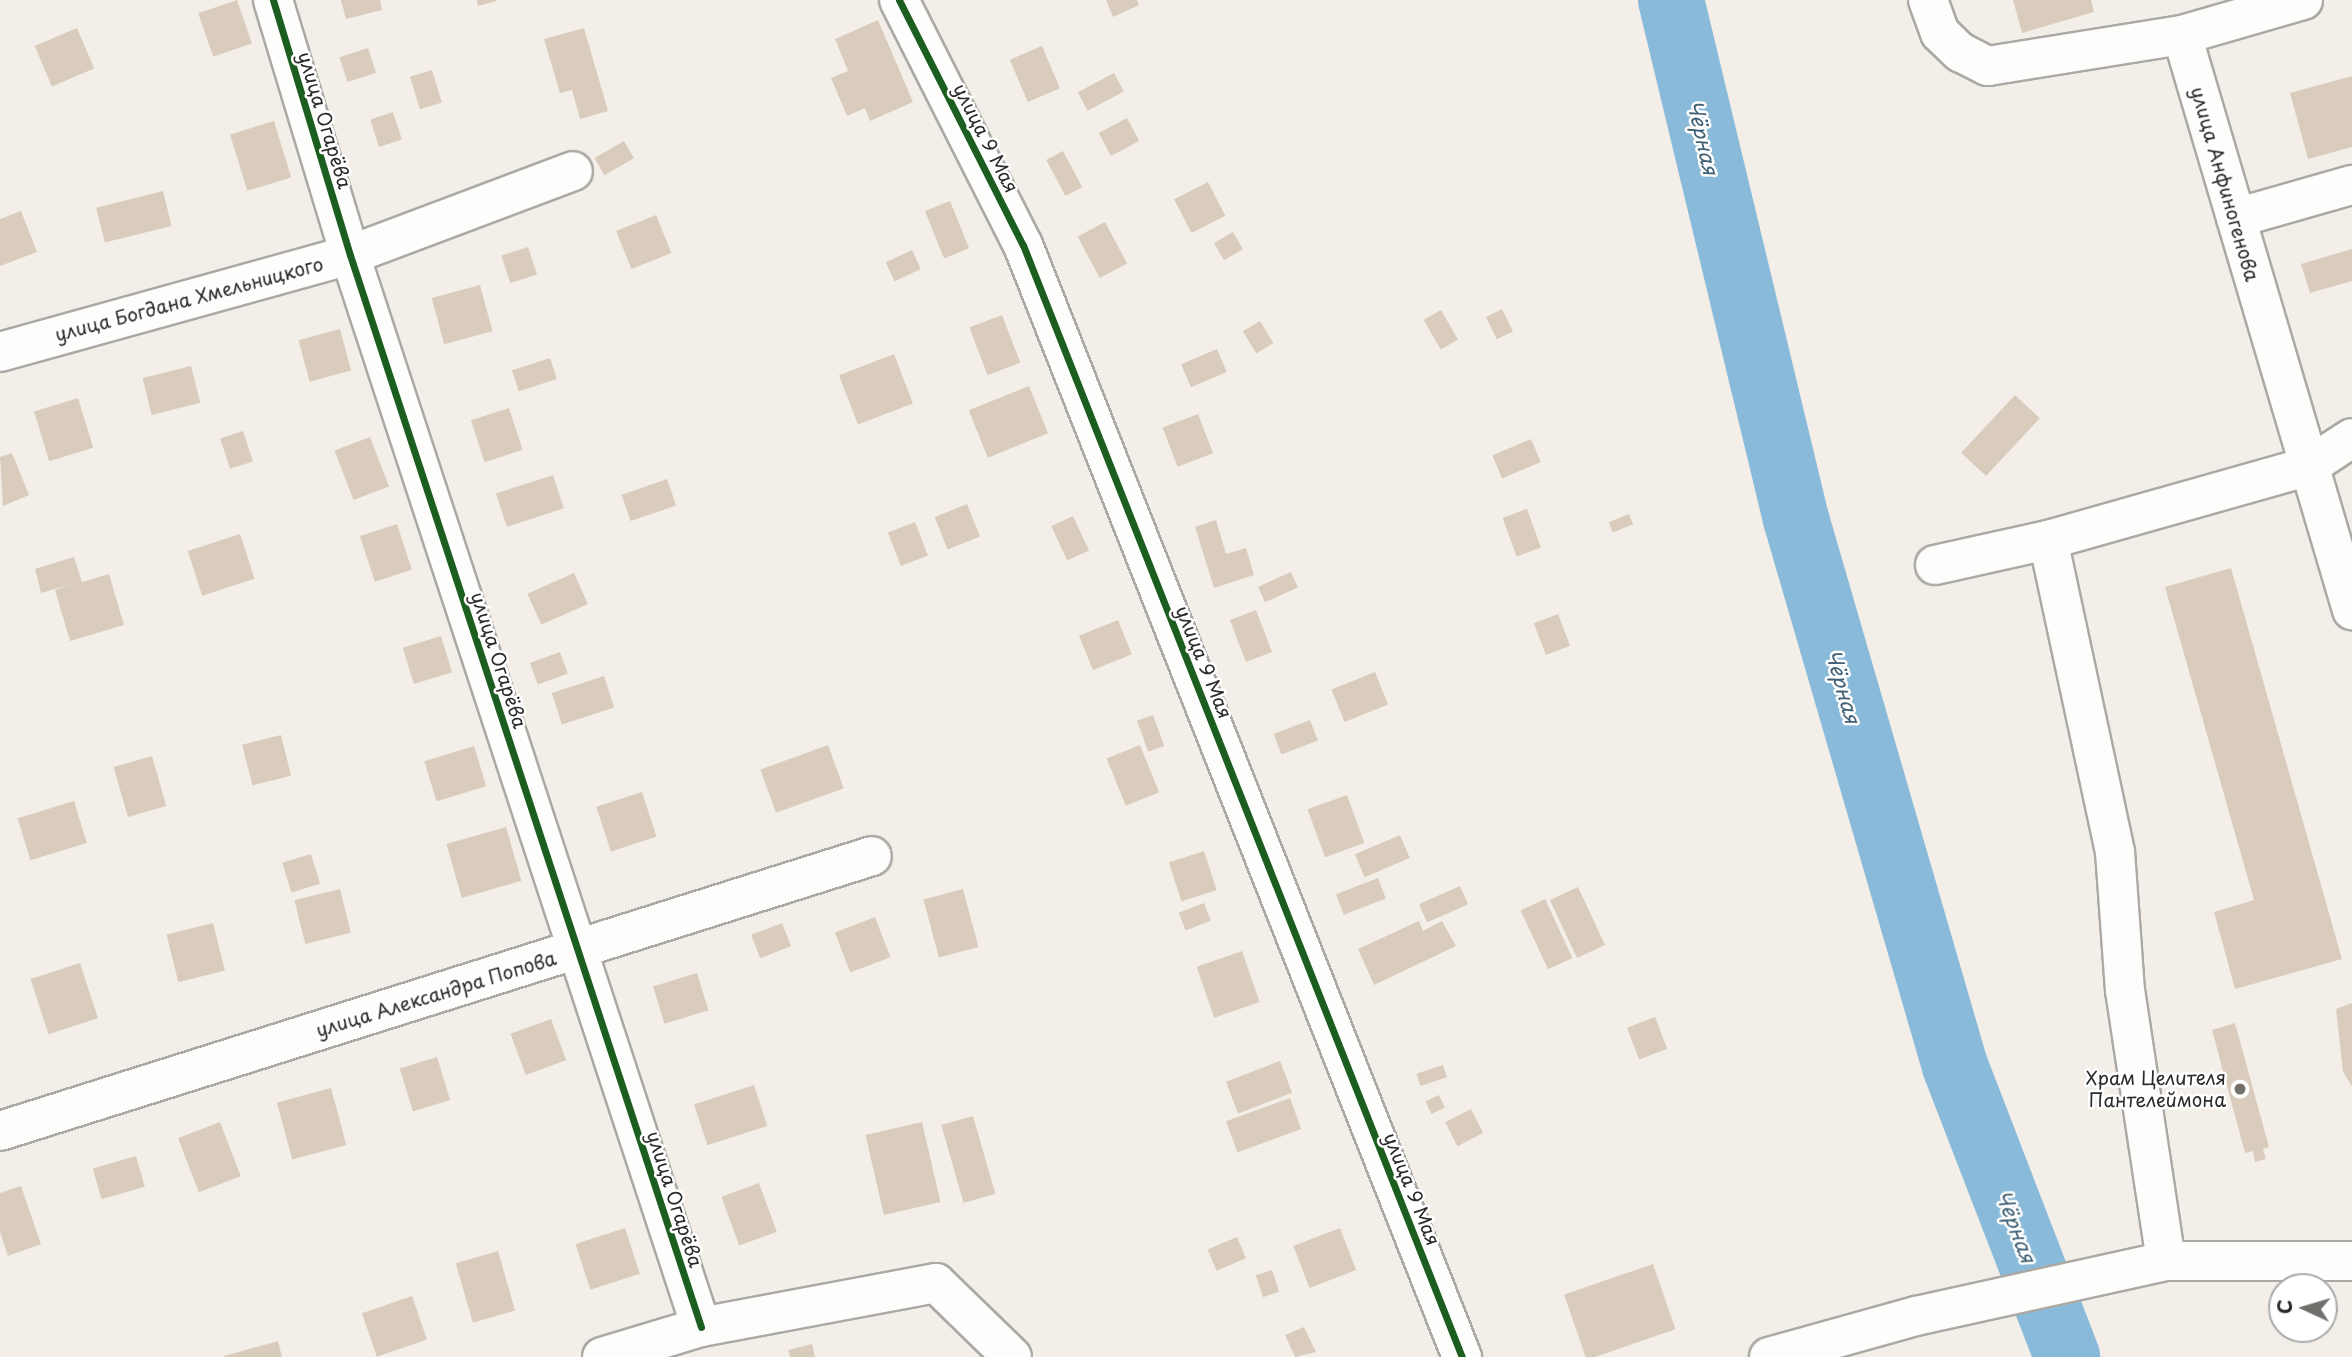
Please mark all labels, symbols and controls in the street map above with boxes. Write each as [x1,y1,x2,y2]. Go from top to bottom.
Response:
street label: улица Огарёва [293,49,357,191]
street label: улица 9 Мая [949,79,1023,197]
street label: улица Анфиногенова [2186,84,2264,284]
water label: Чёрная [1683,97,1725,177]
street label: улица Богдана Хмельницкого [51,252,327,346]
street label: улица Огарёва [466,589,532,731]
street label: улица 9 Мая [1171,602,1237,722]
water label: Чёрная [1821,646,1867,726]
street label: улица Александра Попова [312,946,560,1042]
place label: Храм Целителя Пантелеймона [2084,1067,2226,1111]
marker: Храм Целителя Пантелеймона [2232,1081,2248,1097]
street label: улица Огарёва [642,1128,708,1270]
street label: улица 9 Мая [1379,1129,1445,1249]
water label: Чёрная [1992,1186,2042,1266]
north arrow [2268,1273,2338,1343]
text: С [2270,1299,2299,1315]

